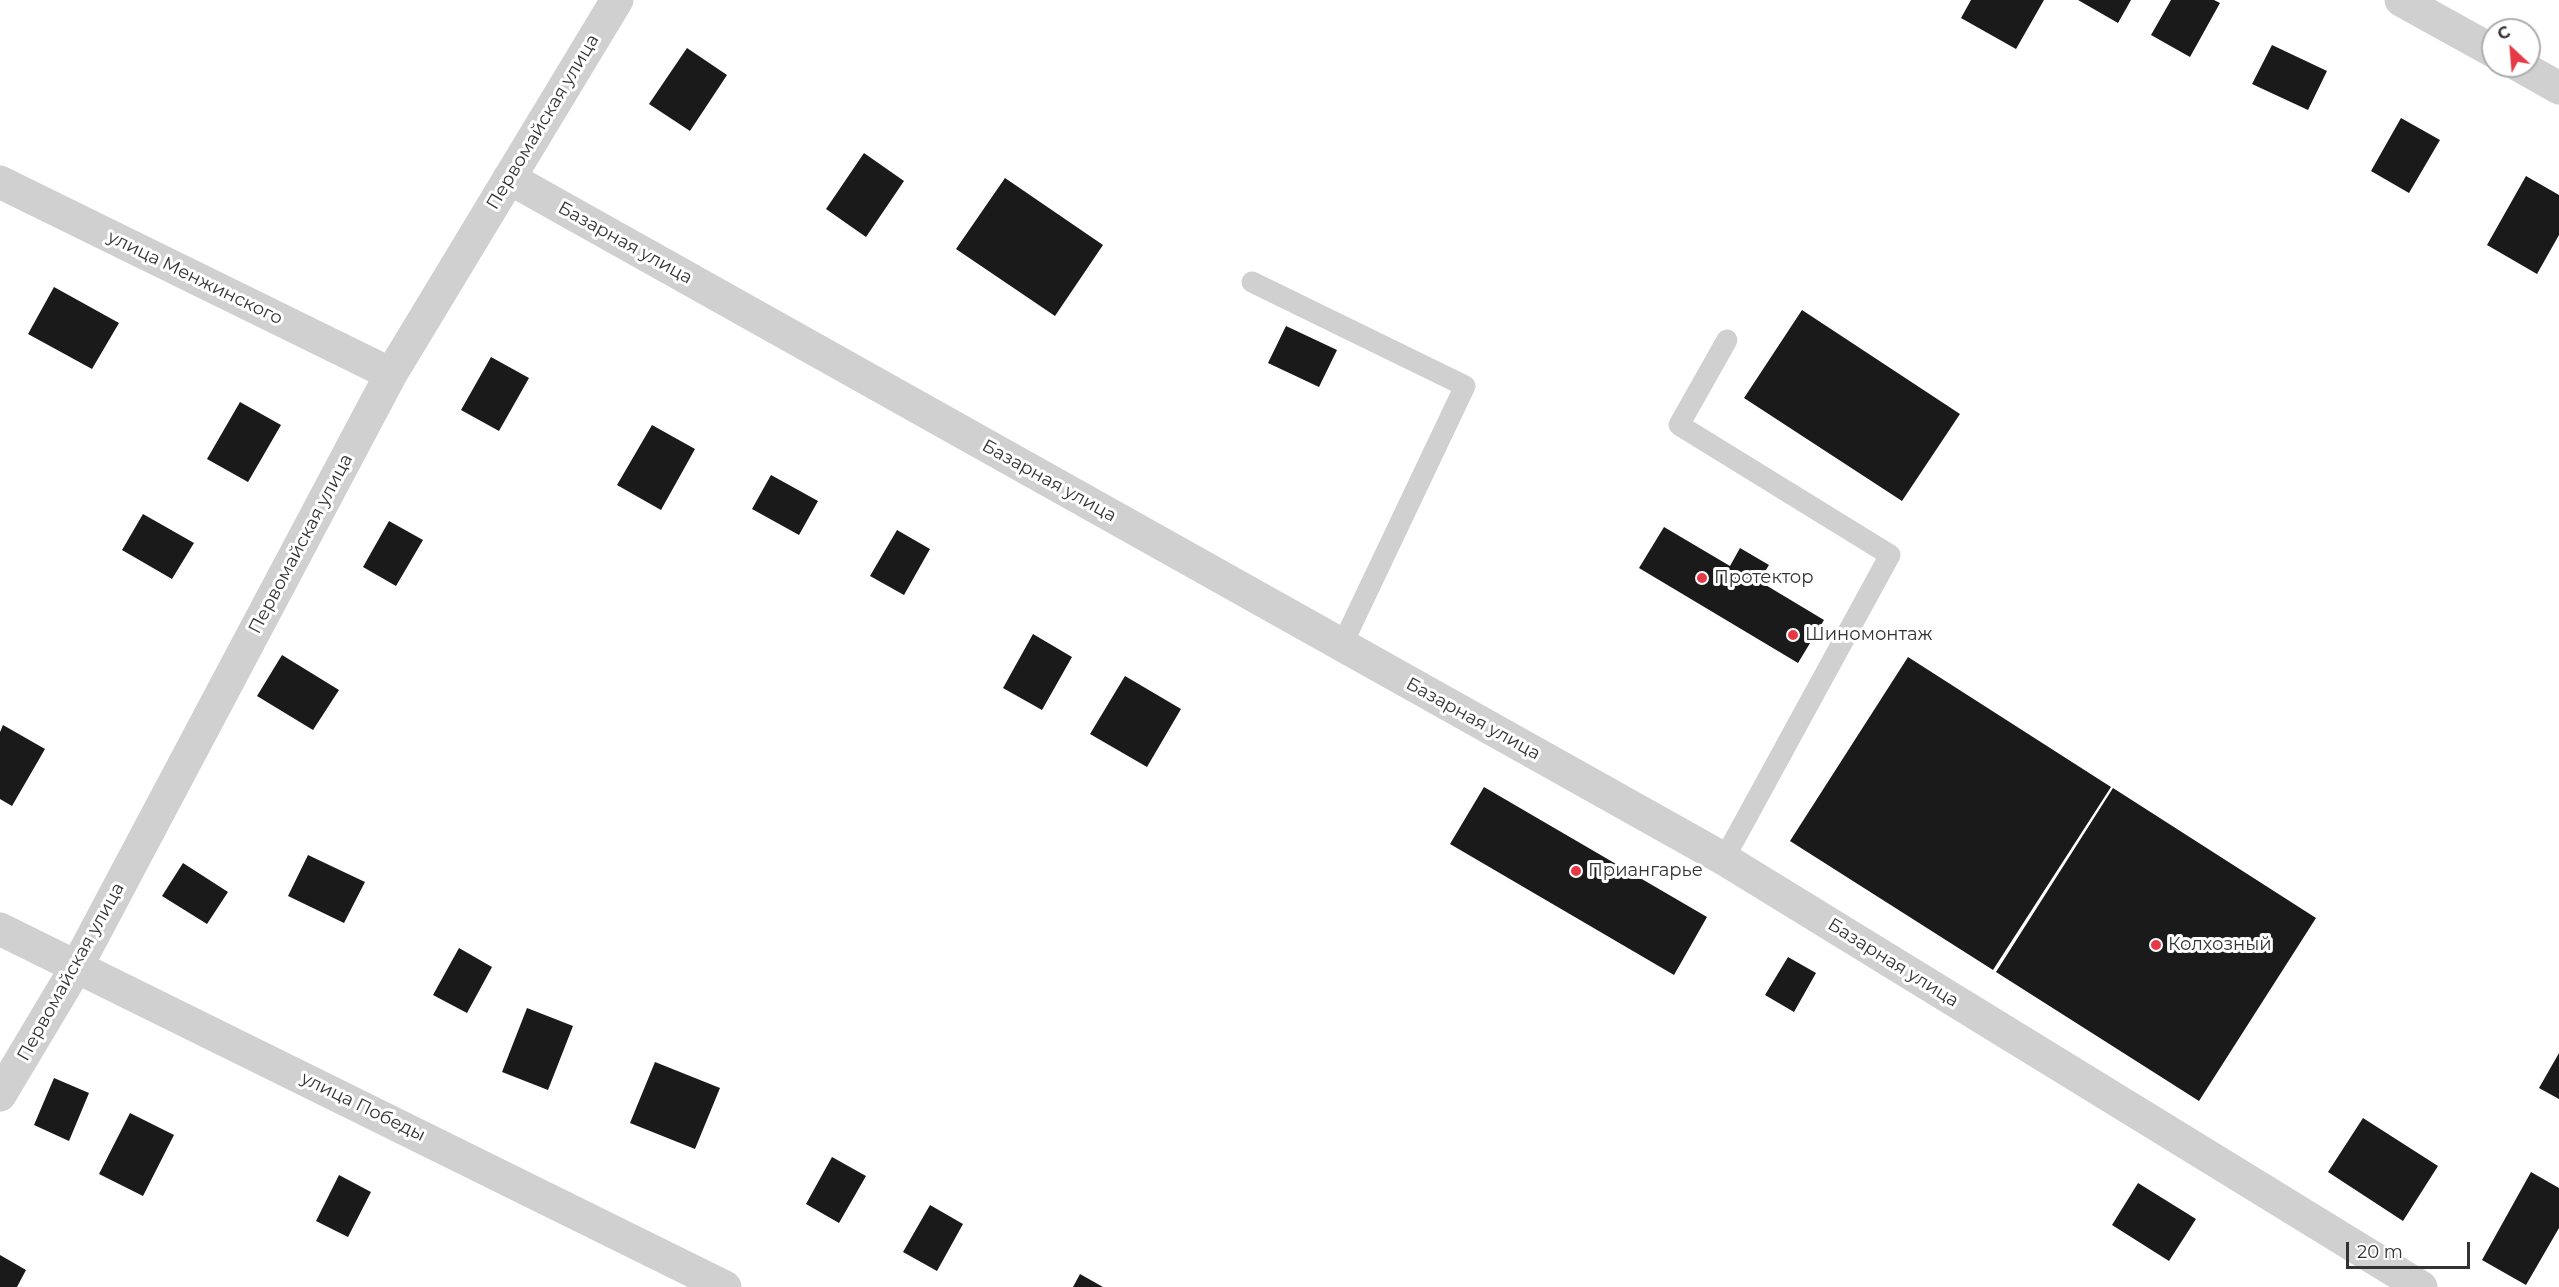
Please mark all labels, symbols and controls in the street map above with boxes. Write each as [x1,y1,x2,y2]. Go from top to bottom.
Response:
north arrow [2481,18,2541,78]
text: С [2494,22,2513,44]
street label: Первомайская улица [482,30,604,214]
street label: Базарная улица [554,197,696,289]
street label: улица Менжинского [104,226,286,330]
street label: Базарная улица [978,435,1120,527]
street label: Первомайская улица [244,450,358,638]
place label: Протектор [1714,567,1814,589]
marker: Протектор [1695,571,1709,585]
place label: Шиномонтаж [1805,624,1932,646]
marker: Шиномонтаж [1786,628,1800,642]
street label: Базарная улица [1402,673,1544,765]
place label: Приангарье [1588,860,1703,882]
marker: Приангарье [1569,864,1583,878]
street label: Первомайская улица [13,879,129,1065]
street label: Базарная улица [1823,914,1963,1012]
place label: Колхозный [2168,934,2272,956]
marker: Колхозный [2149,938,2163,952]
street label: улица Победы [297,1068,429,1146]
scale bar [2349,1230,2474,1268]
text: 20 m [2357,1241,2403,1263]

